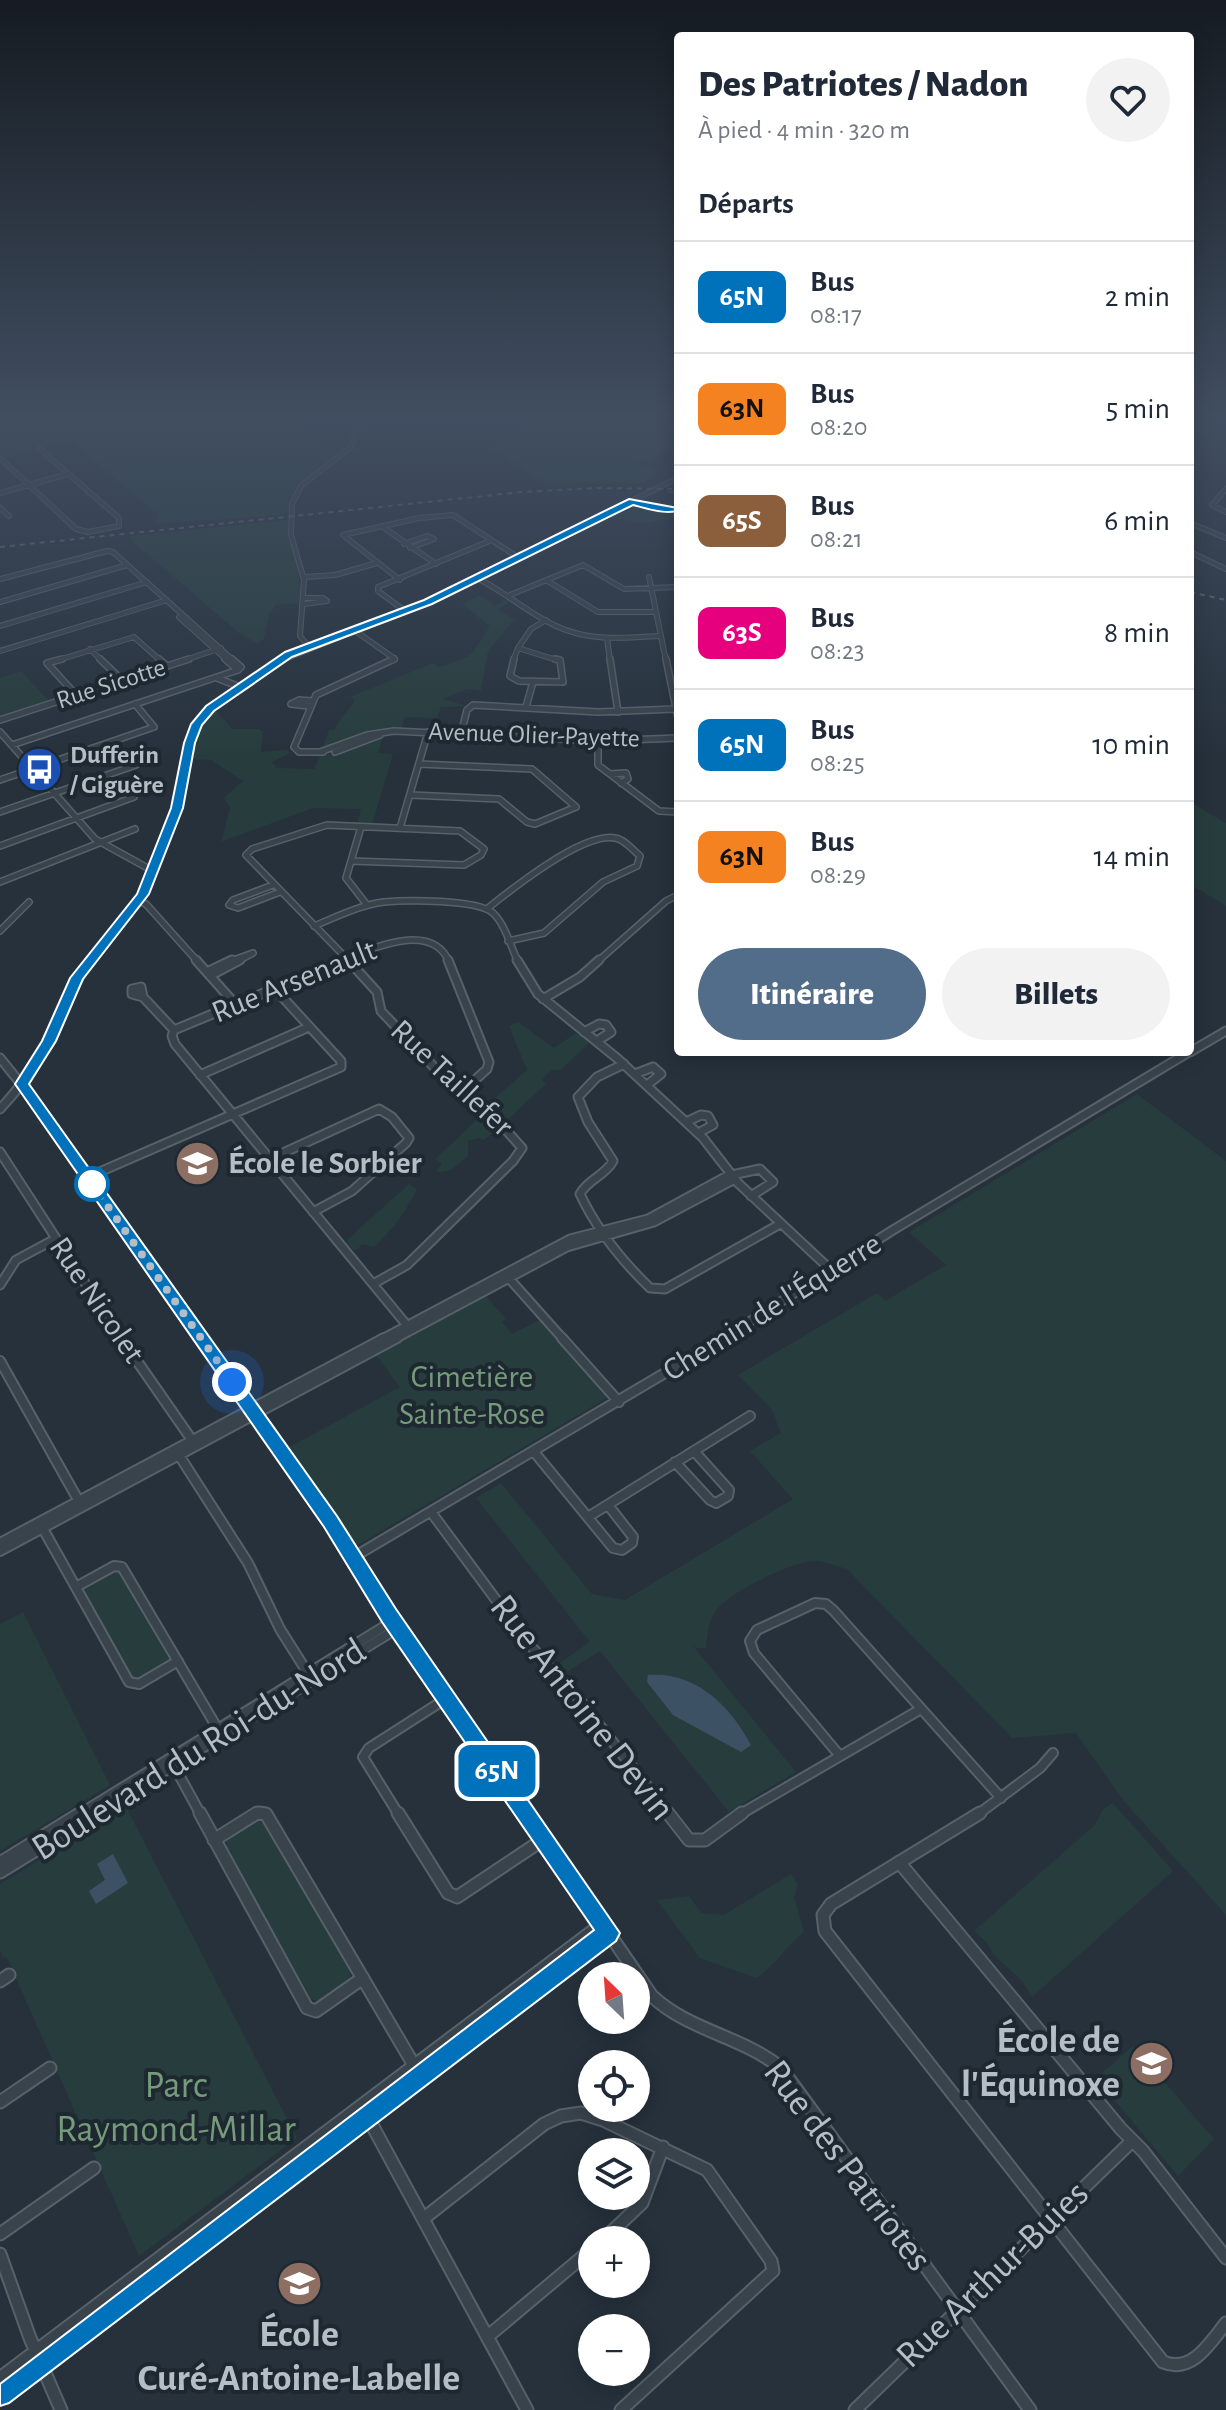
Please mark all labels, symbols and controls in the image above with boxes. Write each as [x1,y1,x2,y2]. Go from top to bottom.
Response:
button: heart [1086,58,1170,142]
text: Des Patriotes / Nadon [698,66,1029,104]
text: À pied · 4 min · 320 m [698,117,910,143]
text: Départs [698,189,794,219]
text: Bus [810,267,855,297]
text: 2 min [1105,282,1170,312]
text: 65N [719,283,765,311]
text: 08:17 [810,302,862,328]
text: Bus [810,379,855,409]
text: 5 min [1106,394,1170,424]
text: 63N [719,395,765,423]
text: 08:20 [810,414,868,440]
text: Bus [810,491,855,521]
text: 6 min [1104,506,1170,536]
text: 65S [722,507,762,535]
text: 08:21 [810,526,863,552]
text: Bus [810,603,855,633]
text: 8 min [1104,618,1170,648]
text: 63S [722,619,762,647]
text: 08:23 [810,638,865,664]
street label: Rue Sicotte [53,654,169,714]
text: Bus [810,715,855,745]
street label: Avenue Olier-Payette [428,718,640,752]
text: 10 min [1092,730,1170,760]
text: 65N [719,731,765,759]
place label: Dufferin / Giguère [69,742,164,798]
bus stop icon: Dufferin / Giguère [15,746,63,794]
text: 08:25 [810,750,865,776]
text: Bus [810,827,855,857]
text: 14 min [1094,842,1170,872]
text: 63N [719,843,765,871]
text: 08:29 [810,862,866,888]
street label: Rue Arsenault [207,934,381,1028]
button: Itinéraire [698,948,926,1040]
button: Billets [942,948,1170,1040]
street label: Rue Taillefer [385,1014,520,1143]
school or university icon: École le Sorbier [173,1139,221,1187]
place label: École le Sorbier [228,1145,422,1179]
unlabelled marker [75,1167,109,1201]
street label: Chemin de l'Équerre [656,1225,887,1387]
street label: Rue Nicolet [43,1231,151,1369]
park label: Cimetière Sainte-Rose [399,1361,545,1430]
your location [212,1362,252,1402]
street label: Rue Antoine Devin [483,1588,681,1828]
street label: Boulevard du Roi-du-Nord [26,1632,372,1868]
line badge: 65N [451,1745,543,1797]
text: 65N [474,1757,520,1785]
north arrow [578,1962,650,2034]
map controls [578,1962,650,2386]
place label: École de l'Équinoxe [961,2018,1120,2104]
school or university icon: École de l'Équinoxe [1127,2039,1175,2087]
button: locate [578,2050,650,2122]
street label: Rue des Patriotes [756,2054,938,2278]
park label: Parc Raymond-Millar [56,2067,296,2149]
button: layers [578,2138,650,2210]
street label: Rue Arthur-Buies [890,2174,1096,2376]
button: + [578,2226,650,2298]
school or university icon: École Curé-Antoine-Labelle [275,2260,323,2308]
place label: École Curé-Antoine-Labelle [138,2312,460,2398]
button: − [578,2314,650,2386]

